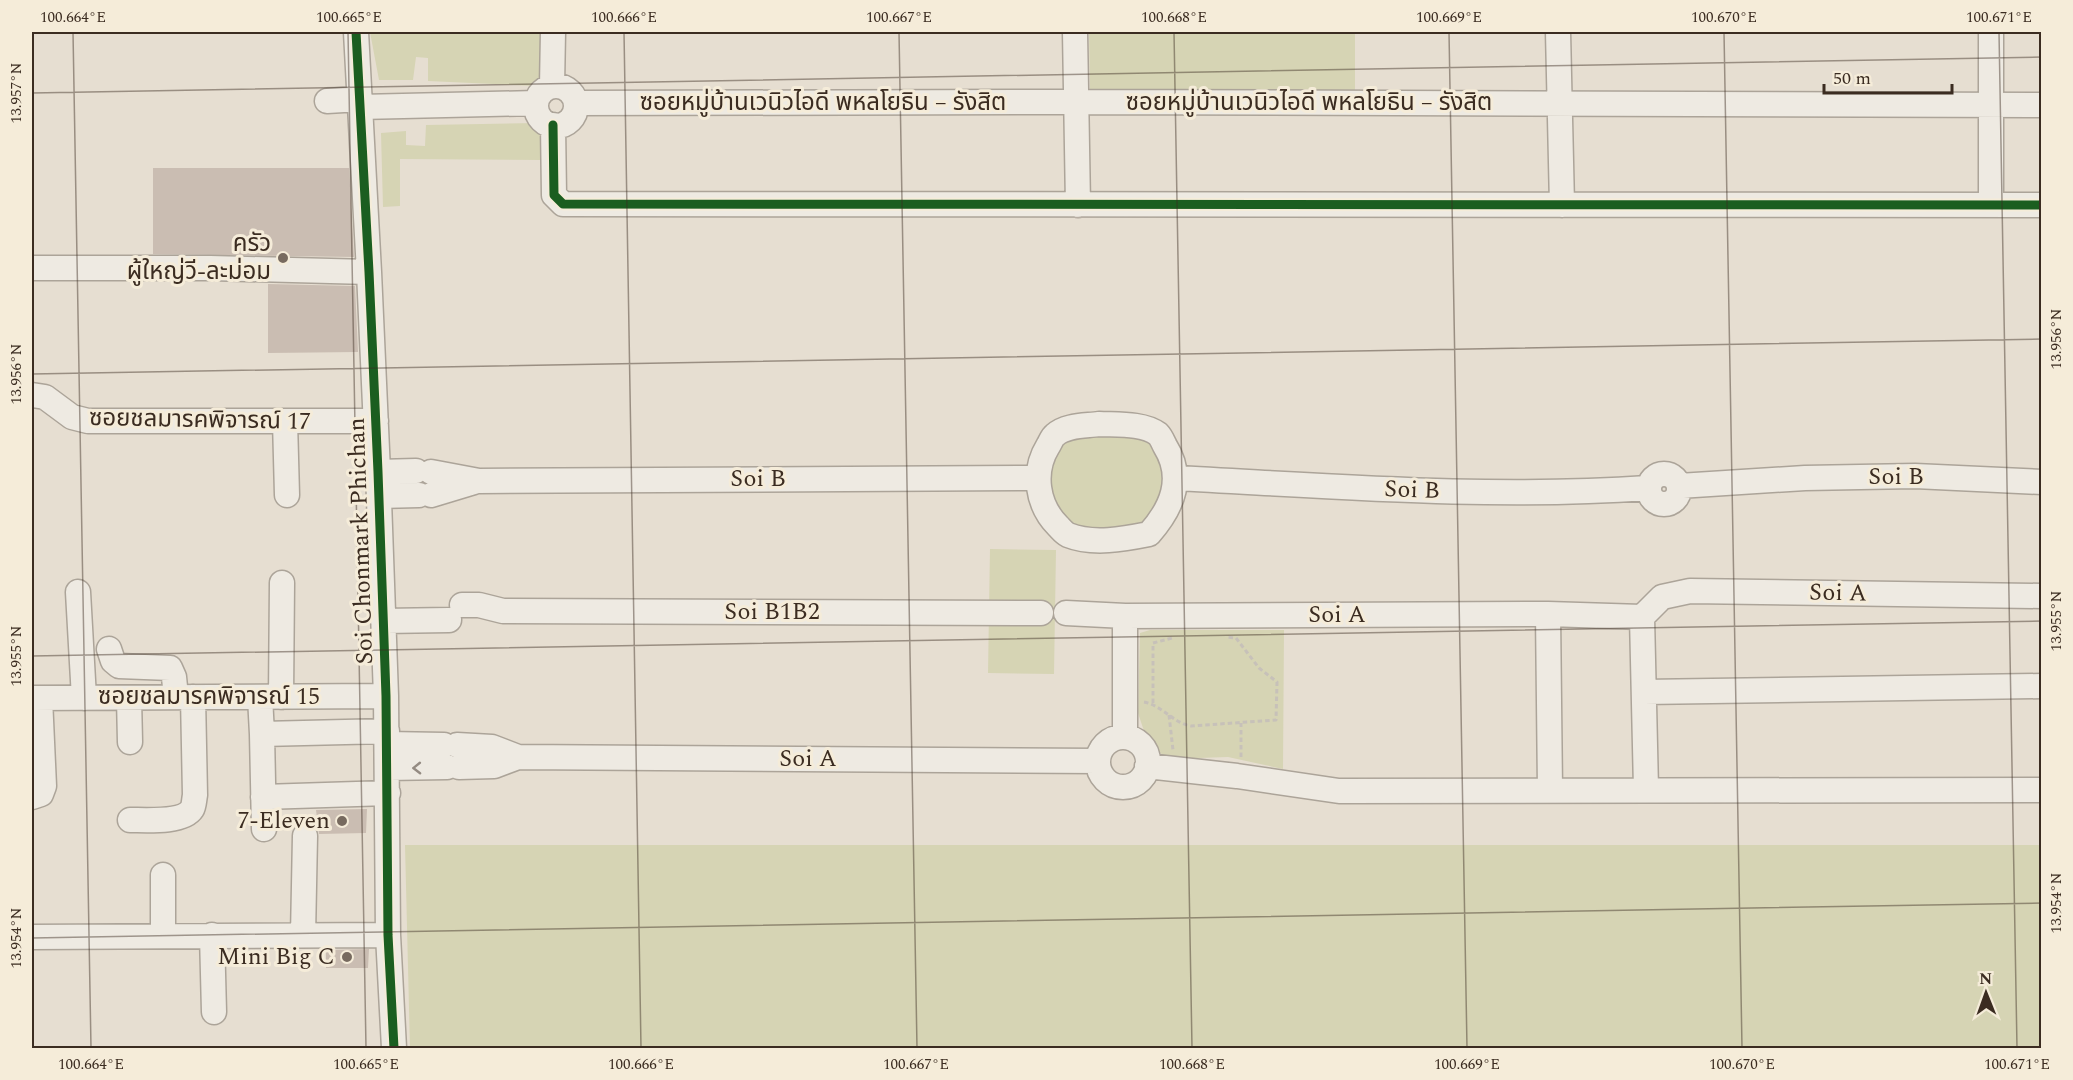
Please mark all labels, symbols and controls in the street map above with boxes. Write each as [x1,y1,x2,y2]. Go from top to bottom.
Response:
text: 100.664°E [40,6,106,29]
text: 100.665°E [316,6,382,29]
text: 100.666°E [591,6,657,29]
text: 100.667°E [866,6,932,29]
text: 100.668°E [1141,6,1207,29]
text: 100.669°E [1416,6,1482,29]
text: 100.670°E [1691,6,1757,29]
text: 100.671°E [1966,6,2032,29]
scale bar [1824,57,1952,95]
text: 13.957°N [5,63,28,123]
text: 50 m [1833,65,1871,92]
street label: ซอยหมู่บ้านเวนิวไอดี พหลโยธิน – รังสิต [640,85,1006,121]
street label: ซอยหมู่บ้านเวนิวไอดี พหลโยธิน – รังสิต [1126,85,1492,121]
place label: ครัว ผู้ใหญ่วี-ละม่อม [127,226,271,290]
marker: ครัว ผู้ใหญ่วี-ละม่อม [276,251,290,265]
text: 13.956°N [2045,309,2068,369]
text: 13.956°N [5,344,28,404]
street label: ซอยชลมารคพิจารณ์ 17 [89,400,311,440]
street label: Soi Chonmark Phichan [339,417,383,665]
street label: Soi B [1868,459,1924,495]
street label: Soi B [730,461,786,497]
street label: Soi B [1384,471,1440,509]
street label: Soi A [1809,574,1867,612]
text: 13.955°N [2045,591,2068,651]
street label: Soi B1B2 [724,594,820,630]
street label: Soi A [1308,597,1366,633]
text: 13.955°N [5,626,28,686]
street label: ซอยชลมารคพิจารณ์ 15 [98,679,320,715]
street label: Soi A [779,741,837,777]
one-way arrow [413,761,422,774]
place label: 7-Eleven [238,803,330,839]
marker: 7-Eleven [335,814,349,828]
text: 13.954°N [2045,873,2068,933]
text: 13.954°N [5,908,28,968]
place label: Mini Big C [217,939,335,975]
marker: Mini Big C [340,950,354,964]
north arrow [1956,963,2016,1023]
text: N [1979,967,1992,991]
text: 100.664°E [58,1053,124,1076]
text: 100.665°E [333,1053,399,1076]
text: 100.666°E [608,1053,674,1076]
text: 100.667°E [883,1053,949,1076]
text: 100.668°E [1159,1053,1225,1076]
text: 100.669°E [1434,1053,1500,1076]
text: 100.670°E [1709,1053,1775,1076]
text: 100.671°E [1984,1053,2050,1076]

